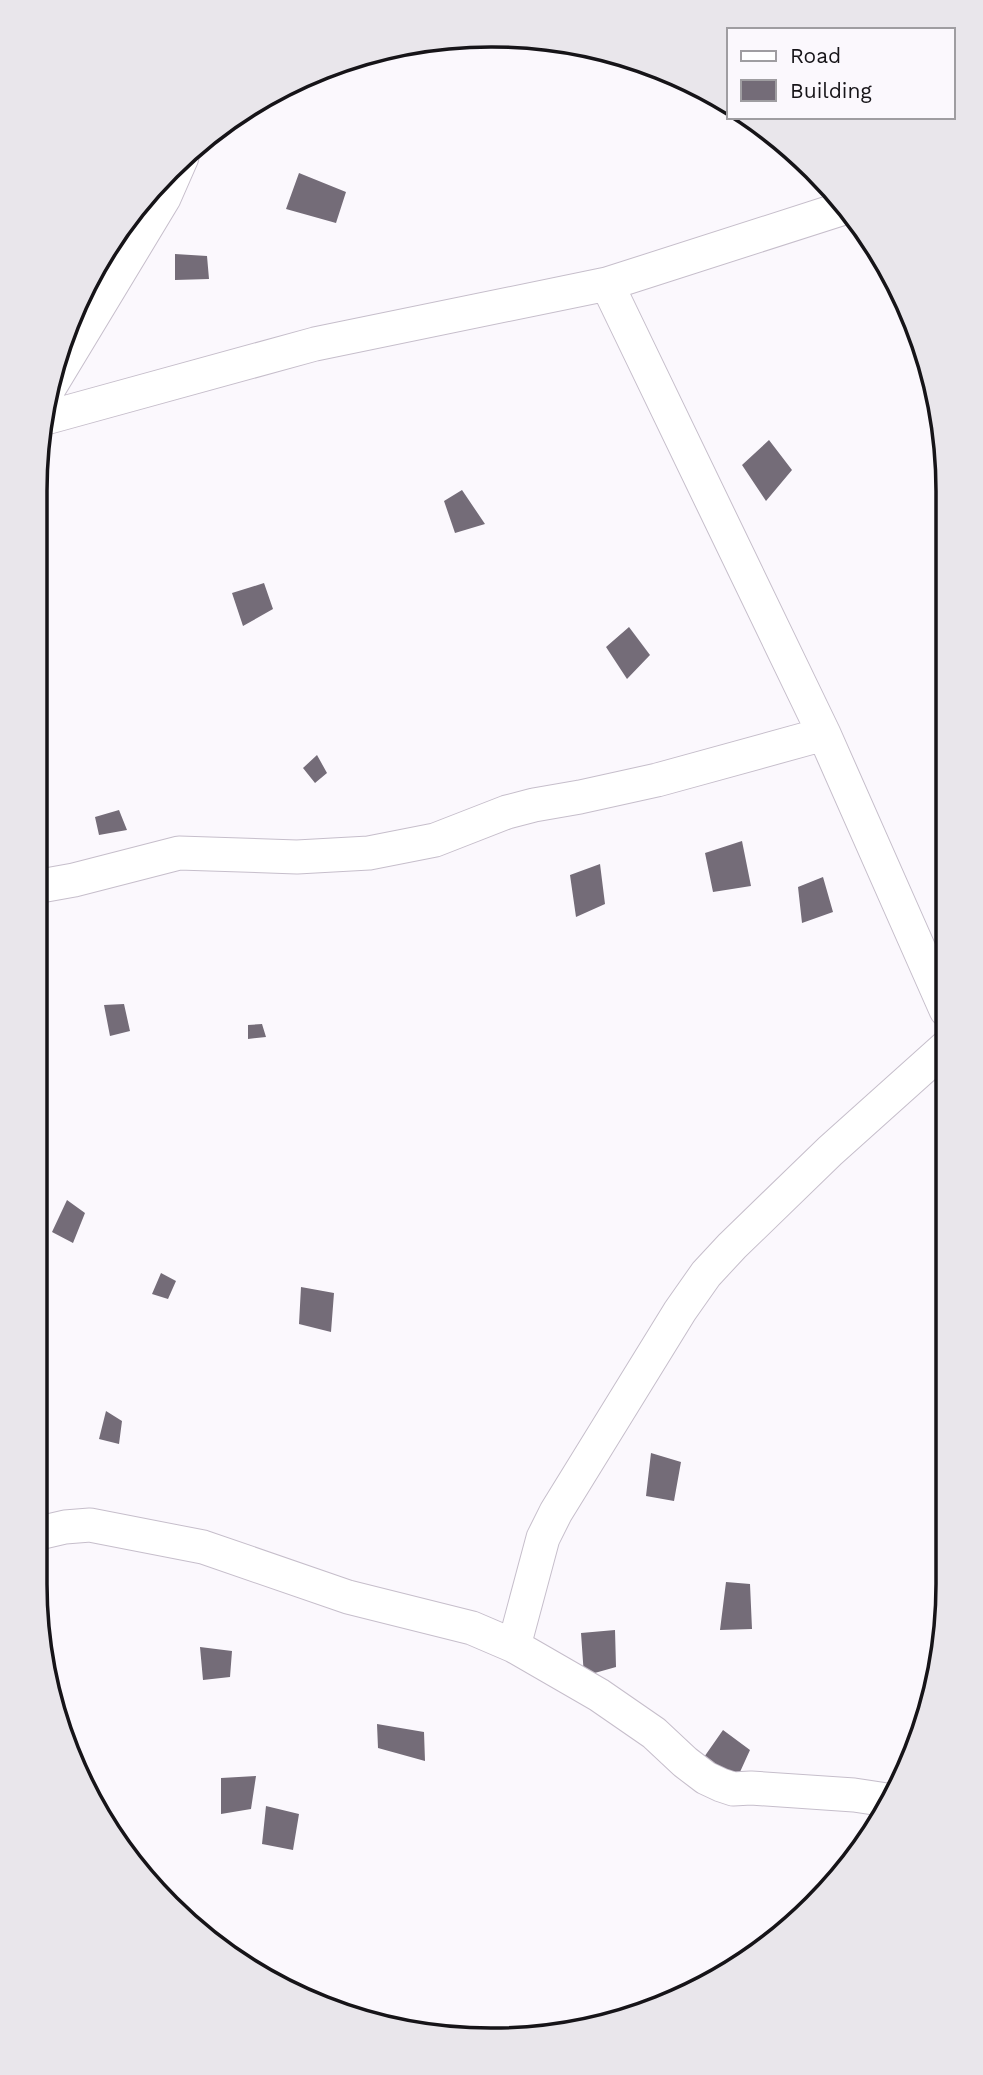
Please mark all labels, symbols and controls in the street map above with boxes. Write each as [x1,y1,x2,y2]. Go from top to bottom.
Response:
legend [727,28,955,119]
text: Road [790,43,841,68]
text: Building [790,78,872,103]

